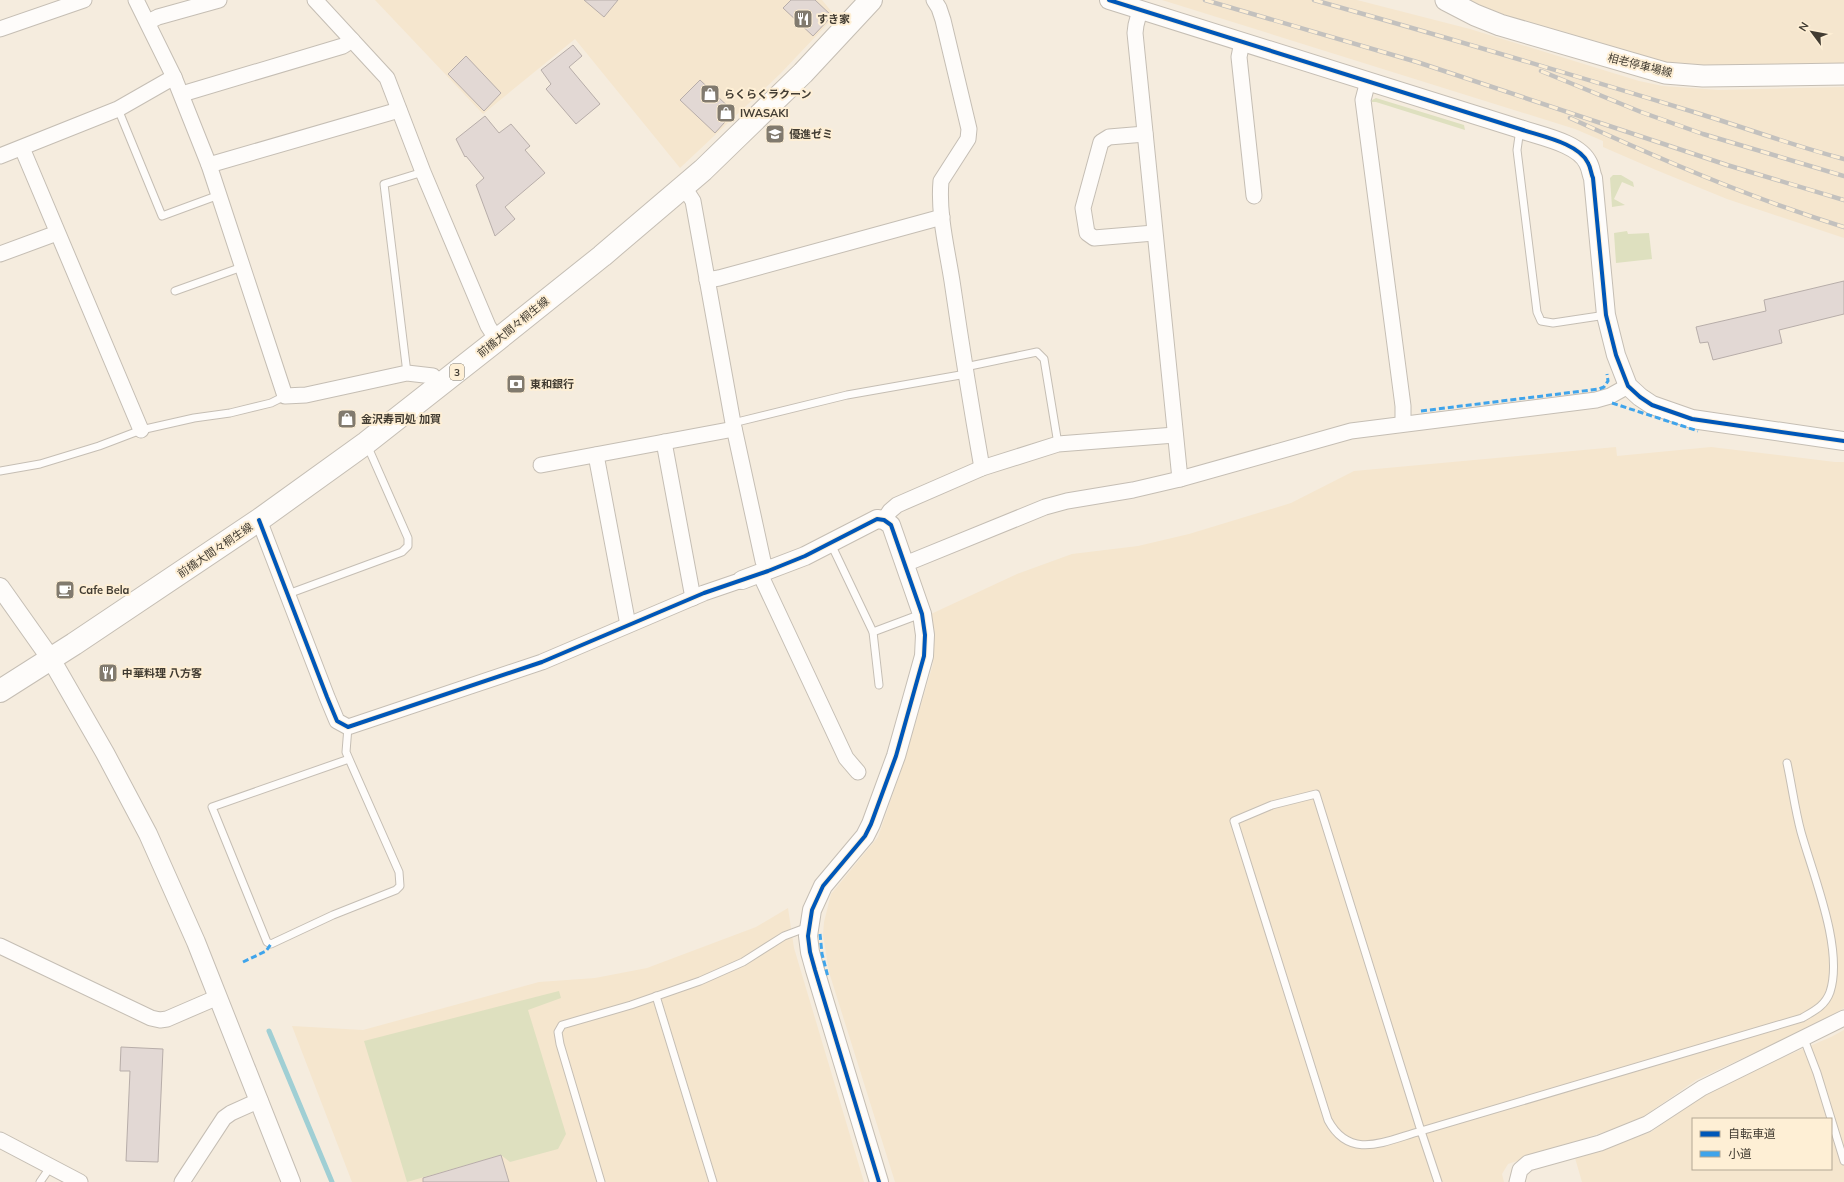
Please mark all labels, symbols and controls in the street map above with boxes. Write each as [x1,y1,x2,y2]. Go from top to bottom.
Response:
restaurant icon: すき家 [792,8,814,30]
place label: すき家 [817,12,850,26]
north arrow [1792,12,1832,52]
text: N [1795,19,1812,34]
street label: 相老停車場線 [1606,50,1674,80]
shop icon: らくらくラクーン [699,83,721,105]
place label: らくらくラクーン [724,87,811,101]
shop icon: IWASAKI [715,102,737,124]
place label: IWASAKI [740,106,789,120]
school or university icon: 優進ゼミ [764,123,786,145]
place label: 優進ゼミ [789,127,833,141]
street label: 前橋大間々桐生線 [474,294,552,360]
road number: 3 [450,364,464,380]
bank icon: 東和銀行 [505,373,527,395]
place label: 東和銀行 [530,377,574,391]
shop icon: 金沢寿司処 加賀 [336,408,358,430]
place label: 金沢寿司処 加賀 [361,412,441,426]
street label: 前橋大間々桐生線 [175,520,255,580]
cafe icon: Cafe Bela [54,579,76,601]
place label: Cafe Bela [79,583,130,597]
restaurant icon: 中華料理 八方客 [97,662,119,684]
place label: 中華料理 八方客 [122,666,202,680]
legend [1692,1118,1832,1170]
text: 自転車道 [1728,1126,1776,1141]
text: 小道 [1728,1146,1752,1161]

